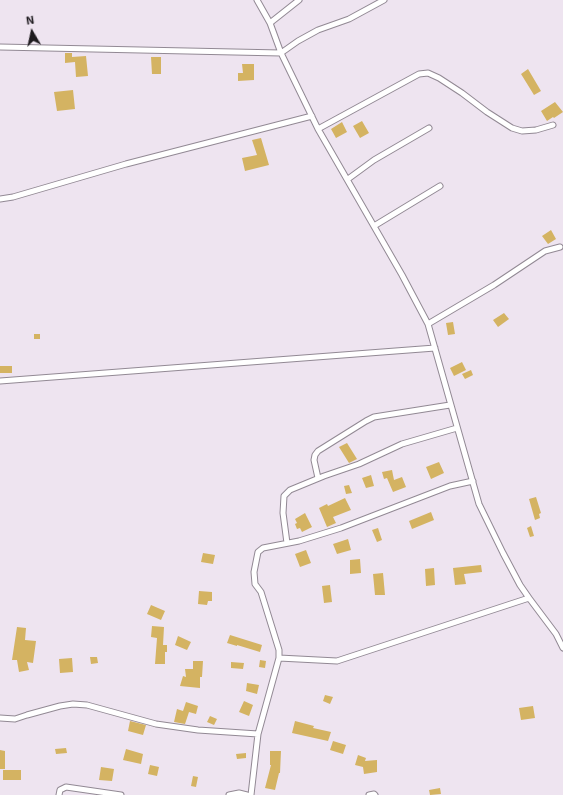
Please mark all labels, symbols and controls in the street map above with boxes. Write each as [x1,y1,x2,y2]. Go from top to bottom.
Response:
north arrow [12,12,52,52]
text: N [25,13,35,27]

